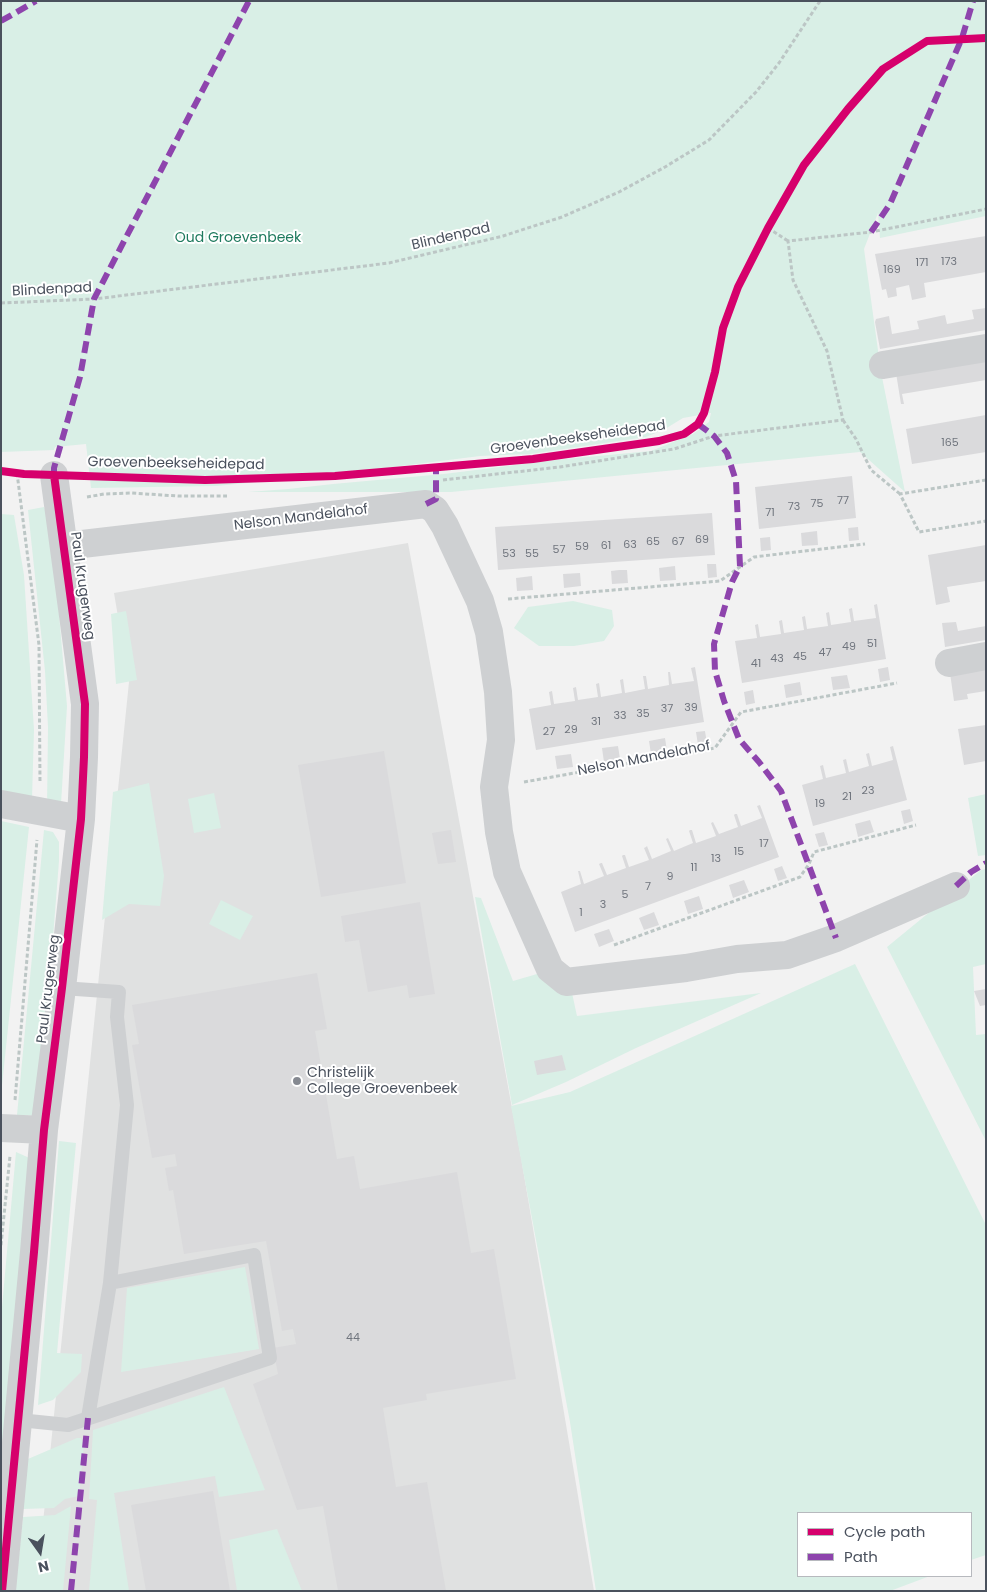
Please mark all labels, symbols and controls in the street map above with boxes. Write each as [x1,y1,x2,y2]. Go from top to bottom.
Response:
street label: Blindenpad [410,220,492,254]
park label: Oud Groevenbeek [175,230,301,246]
house number: 173 [941,255,957,269]
house number: 171 [915,256,929,270]
house number: 169 [883,263,901,277]
street label: Blindenpad [12,280,92,300]
street label: Groevenbeekseheidepad [489,417,667,459]
house number: 165 [941,436,959,450]
street label: Groevenbeekseheidepad [87,454,265,474]
house number: 77 [837,494,849,508]
house number: 75 [811,497,823,511]
house number: 73 [788,500,800,514]
street label: Nelson Mandelahof [233,501,369,535]
house number: 71 [765,506,775,520]
street label: Paul Krugerweg [66,531,98,641]
house number: 69 [695,533,709,547]
house number: 65 [646,535,660,549]
house number: 67 [672,535,684,549]
house number: 63 [623,538,637,552]
house number: 61 [601,539,611,553]
house number: 59 [575,540,589,554]
house number: 57 [553,543,565,557]
house number: 53 [502,547,516,561]
house number: 55 [525,547,539,561]
house number: 51 [867,637,877,651]
house number: 49 [842,640,856,654]
house number: 47 [819,646,831,660]
house number: 45 [793,650,807,664]
house number: 43 [770,652,784,666]
house number: 41 [751,657,761,671]
house number: 39 [684,701,698,715]
house number: 37 [661,702,673,716]
house number: 35 [636,707,650,721]
house number: 33 [614,709,626,723]
house number: 31 [591,715,601,729]
house number: 29 [564,723,578,737]
house number: 27 [543,725,555,739]
street label: Nelson Mandelahof [576,738,712,780]
house number: 23 [862,784,874,798]
house number: 21 [842,790,852,804]
house number: 19 [815,797,825,811]
house number: 17 [759,837,769,851]
house number: 15 [734,845,744,859]
house number: 13 [711,852,721,866]
house number: 11 [690,861,698,875]
house number: 9 [667,870,673,884]
house number: 7 [645,880,651,894]
house number: 5 [622,888,628,902]
house number: 3 [600,898,606,912]
house number: 1 [579,906,583,920]
street label: Paul Krugerweg [34,934,64,1044]
place label: Christelijk College Groevenbeek [307,1065,457,1098]
marker: Christelijk College Groevenbeek [291,1075,303,1087]
house number: 44 [346,1331,360,1345]
legend [797,1512,972,1577]
text: Cycle path [844,1521,925,1542]
north arrow [15,1527,65,1577]
text: Path [844,1546,878,1567]
text: N [36,1556,51,1578]

